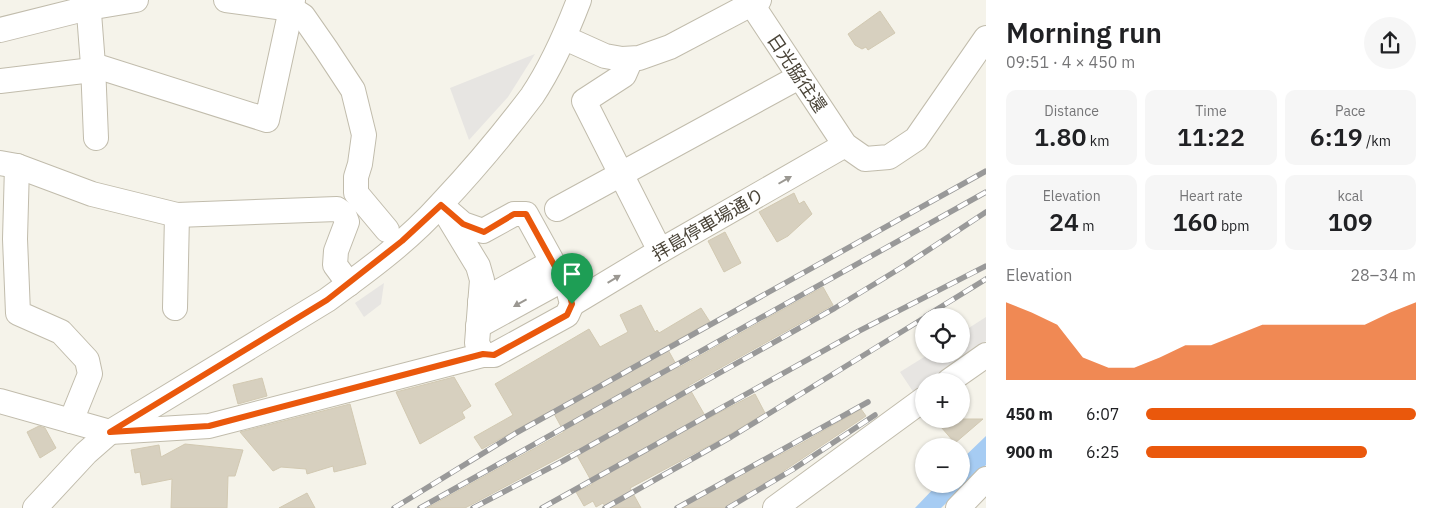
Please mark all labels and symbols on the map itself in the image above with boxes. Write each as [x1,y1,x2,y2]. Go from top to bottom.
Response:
street label: 日光脇往還 [762,29,832,117]
one-way arrow [778,175,791,184]
street label: 拝島停車場通り [648,183,768,265]
pin [551,253,593,304]
one-way arrow [607,274,620,284]
one-way arrow [514,298,527,307]

